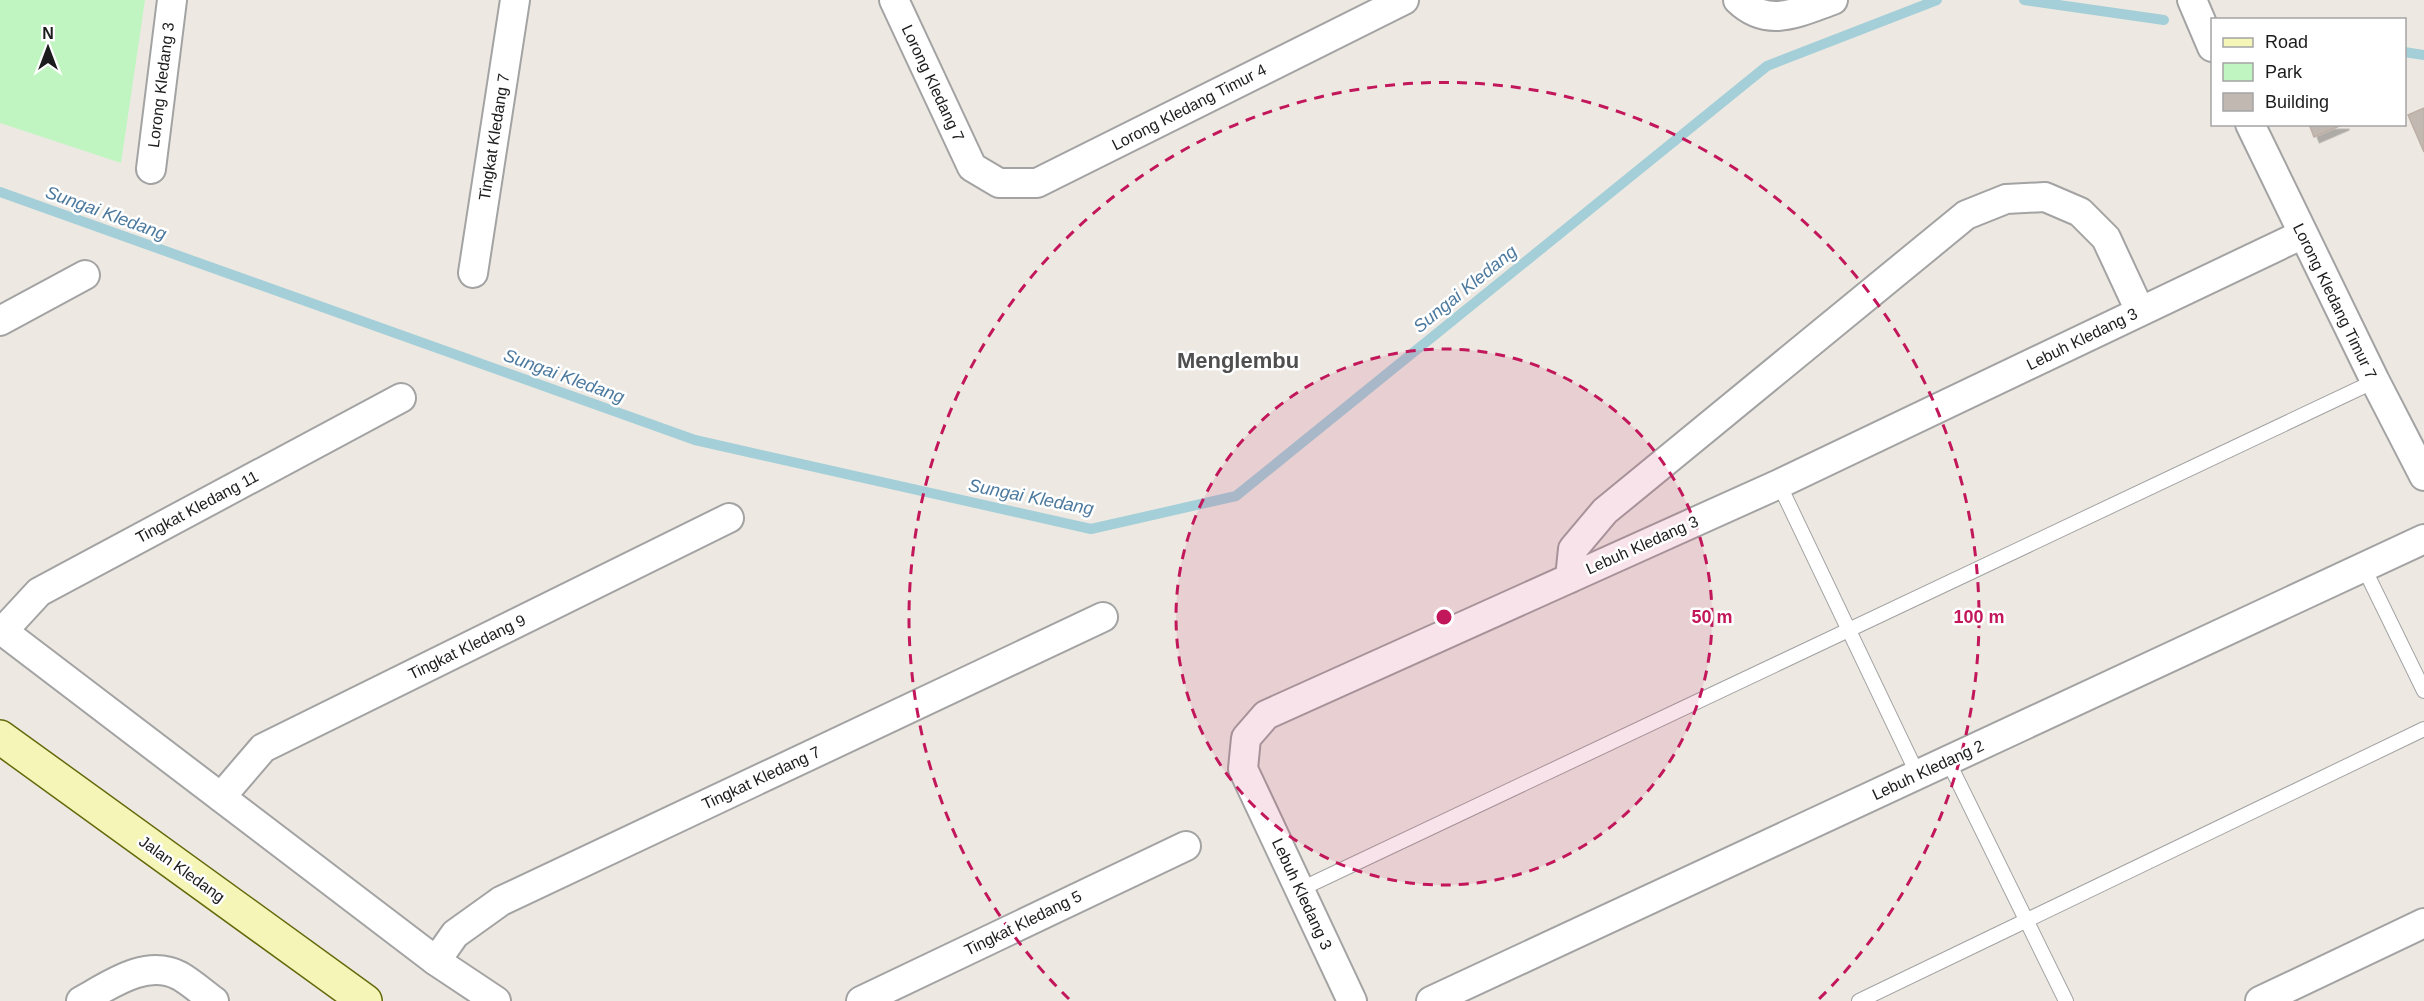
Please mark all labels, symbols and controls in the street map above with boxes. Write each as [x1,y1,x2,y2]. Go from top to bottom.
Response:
north arrow [18,18,78,78]
legend [2211,18,2406,126]
street label: Lorong Kledang 3 [145,21,177,149]
street label: Lorong Kledang 7 [899,22,967,144]
text: N [42,25,54,42]
text: Road [2265,32,2308,52]
street label: Lorong Kledang Timur 4 [1109,61,1269,153]
text: Park [2265,62,2303,82]
street label: Tingkat Kledang 7 [476,72,512,202]
text: Building [2265,92,2329,112]
water label: Sungai Kledang [43,182,169,244]
street label: Lorong Kledang Timur 7 [2290,221,2380,382]
water label: Sungai Kledang [1409,241,1521,337]
street label: Lebuh Kledang 3 [2024,305,2140,373]
water label: Sungai Kledang [501,345,627,407]
district label: Menglembu [1177,348,1299,373]
street label: Tingkat Kledang 11 [133,468,261,546]
water label: Sungai Kledang [967,475,1095,519]
street label: Lebuh Kledang 3 [1583,513,1701,577]
centre of rings [1434,607,1454,627]
text: 50 m [1691,607,1733,627]
text: 100 m [1953,607,2005,627]
street label: Tingkat Kledang 9 [406,611,529,683]
street label: Lebuh Kledang 2 [1870,737,1987,803]
street label: Tingkat Kledang 7 [699,743,823,813]
street label: Jalan Kledang [136,832,228,906]
street label: Lebuh Kledang 3 [1269,836,1335,953]
street label: Tingkat Kledang 5 [962,887,1085,959]

